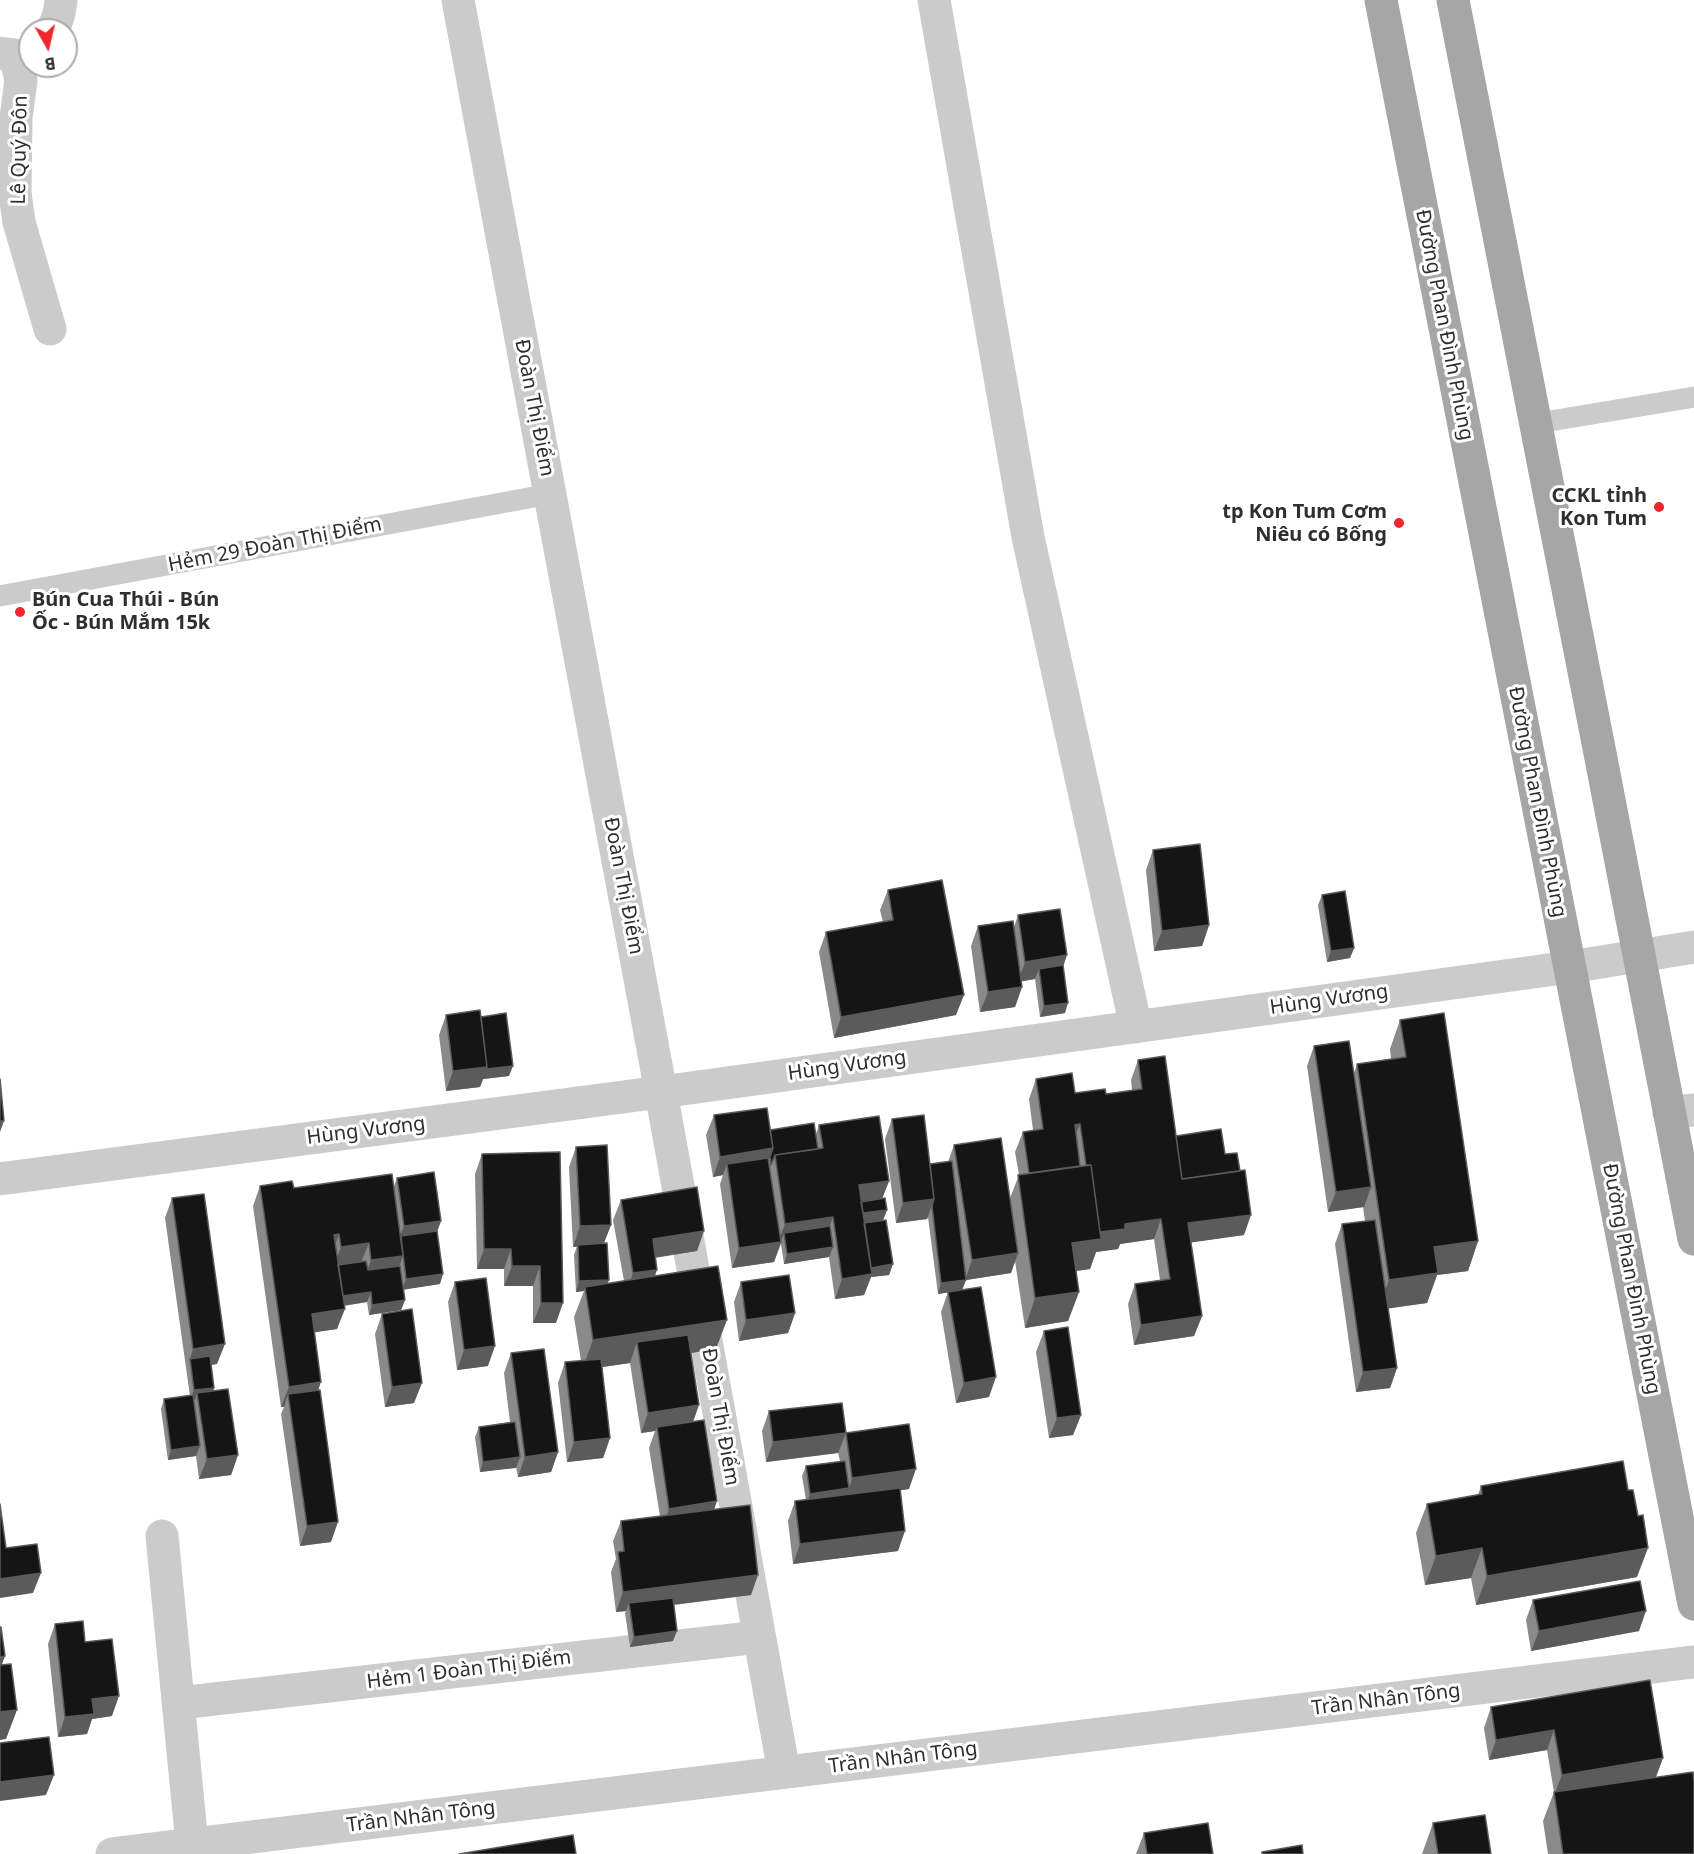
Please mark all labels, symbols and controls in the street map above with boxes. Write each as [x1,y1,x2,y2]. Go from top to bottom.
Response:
north arrow [18,18,78,78]
text: B [43,52,57,75]
street label: Lê Quý Đôn [7,95,33,205]
street label: Đường Phan Đình Phùng [1410,208,1478,442]
street label: Đoàn Thị Điểm [509,337,559,479]
place label: CCKL tỉnh Kon Tum [1551,484,1647,531]
place label: tp Kon Tum Cơm Niêu có Bống [1222,500,1387,547]
marker: CCKL tỉnh Kon Tum [1652,500,1666,514]
street label: Hẻm 29 Đoàn Thị Điểm [166,513,384,577]
marker: tp Kon Tum Cơm Niêu có Bống [1392,516,1406,530]
place label: Bún Cua Thúi - Bún Ốc - Bún Mắm 15k [32,588,219,635]
marker: Bún Cua Thúi - Bún Ốc - Bún Mắm 15k [13,605,27,619]
street label: Đường Phan Đình Phùng [1503,685,1571,919]
street label: Đoàn Thị Điểm [598,815,648,957]
street label: Hùng Vương [1268,980,1390,1020]
street label: Hùng Vương [786,1046,908,1086]
street label: Hùng Vương [305,1112,427,1150]
street label: Đường Phan Đình Phùng [1597,1162,1665,1396]
street label: Đoàn Thị Điểm [696,1346,744,1488]
street label: Hẻm 1 Đoàn Thị Điểm [365,1646,573,1694]
street label: Trần Nhân Tông [1310,1679,1462,1721]
street label: Trần Nhân Tông [827,1737,979,1779]
street label: Trần Nhân Tông [345,1796,497,1838]

